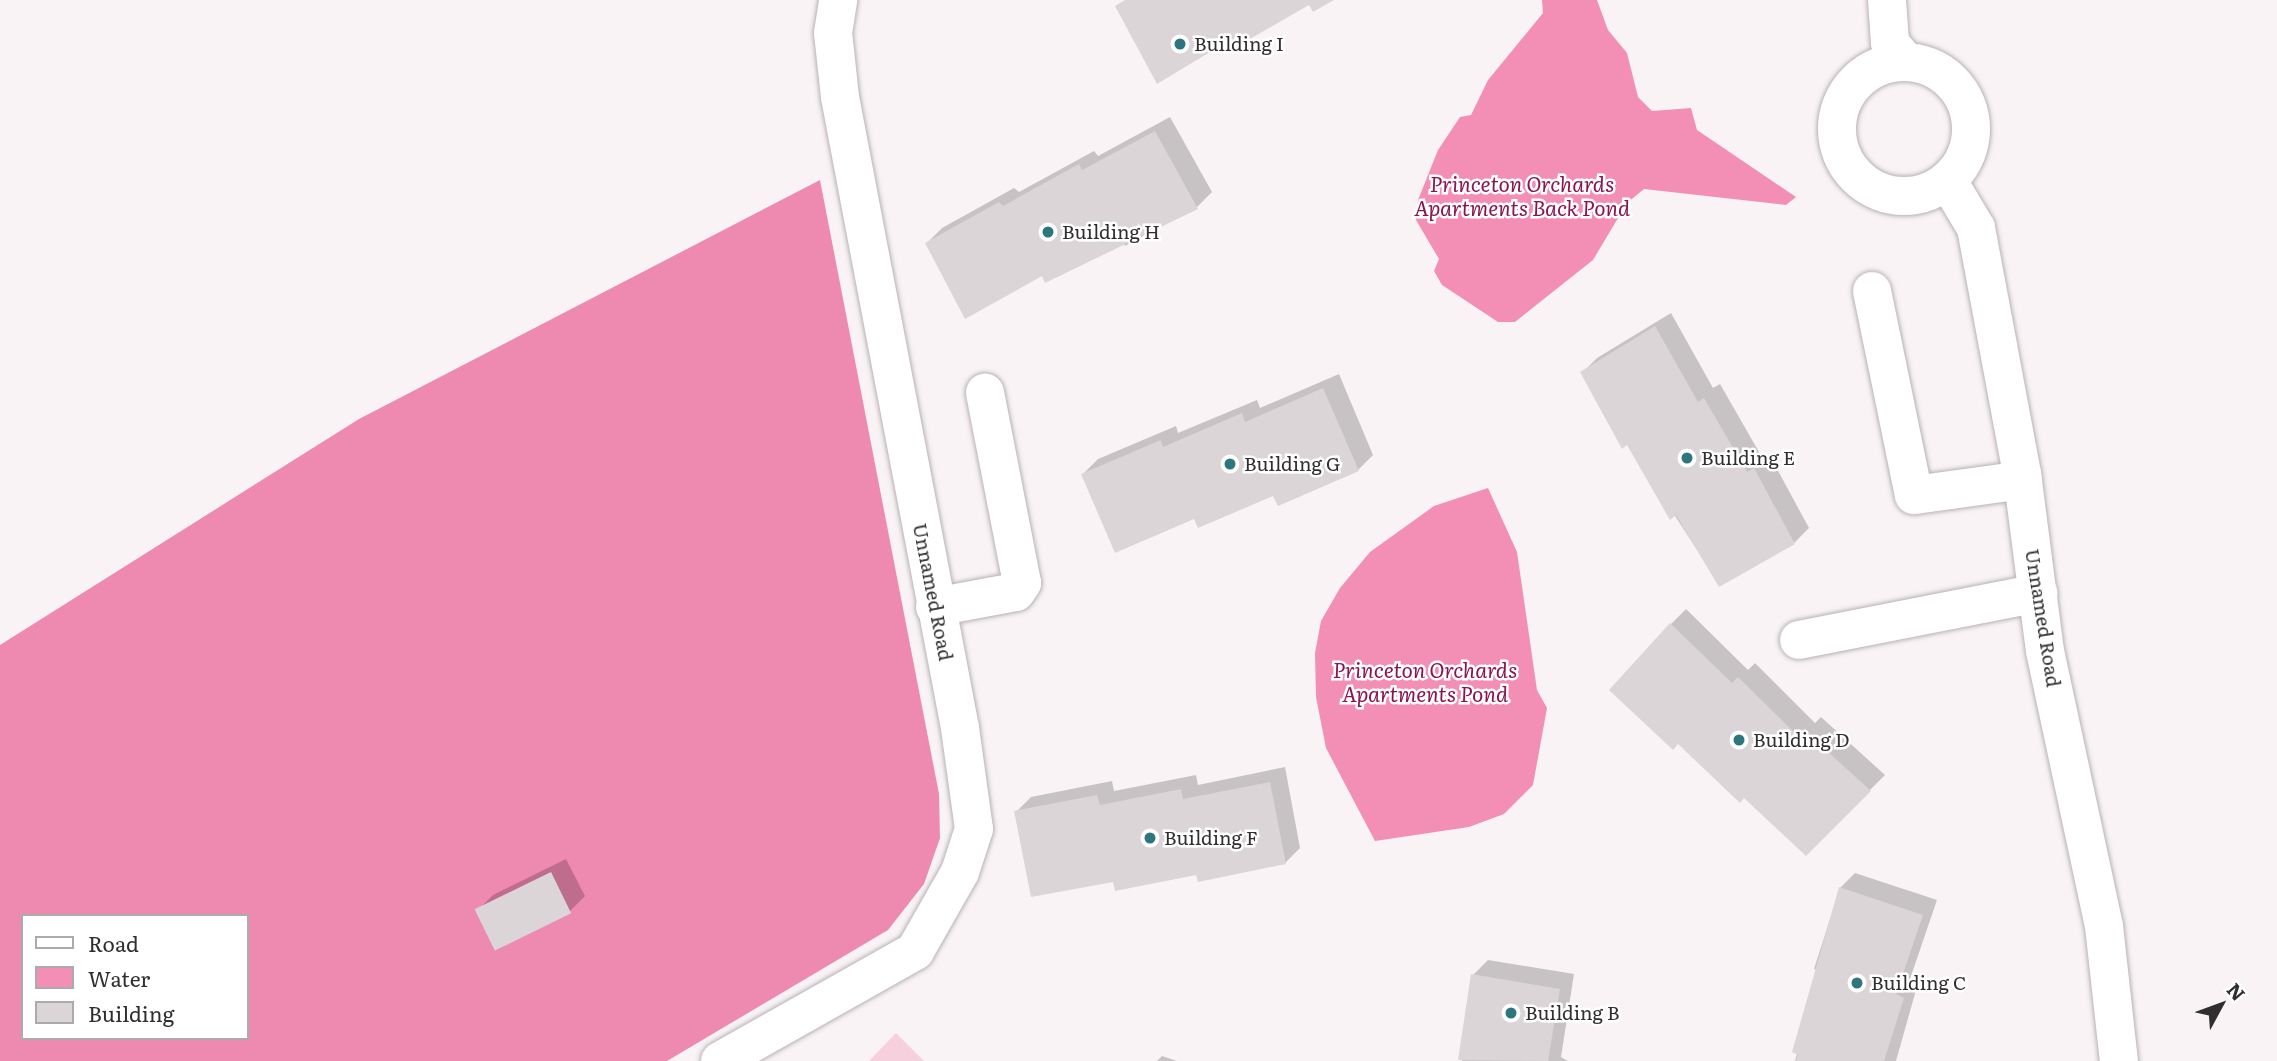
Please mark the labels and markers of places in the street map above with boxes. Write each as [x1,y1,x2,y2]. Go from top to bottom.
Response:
place label: Building I [1194,33,1284,55]
marker: Building I [1172,36,1188,52]
place label: Building H [1062,221,1160,243]
marker: Building H [1040,224,1056,240]
place label: Building E [1701,447,1795,469]
marker: Building E [1679,450,1695,466]
place label: Building G [1244,453,1340,475]
marker: Building G [1222,456,1238,472]
place label: Building D [1753,729,1850,751]
marker: Building D [1731,732,1747,748]
place label: Building F [1164,827,1258,849]
marker: Building F [1142,830,1158,846]
place label: Building C [1871,972,1966,994]
marker: Building C [1849,975,1865,991]
place label: Building B [1525,1002,1620,1024]
marker: Building B [1503,1005,1519,1021]

